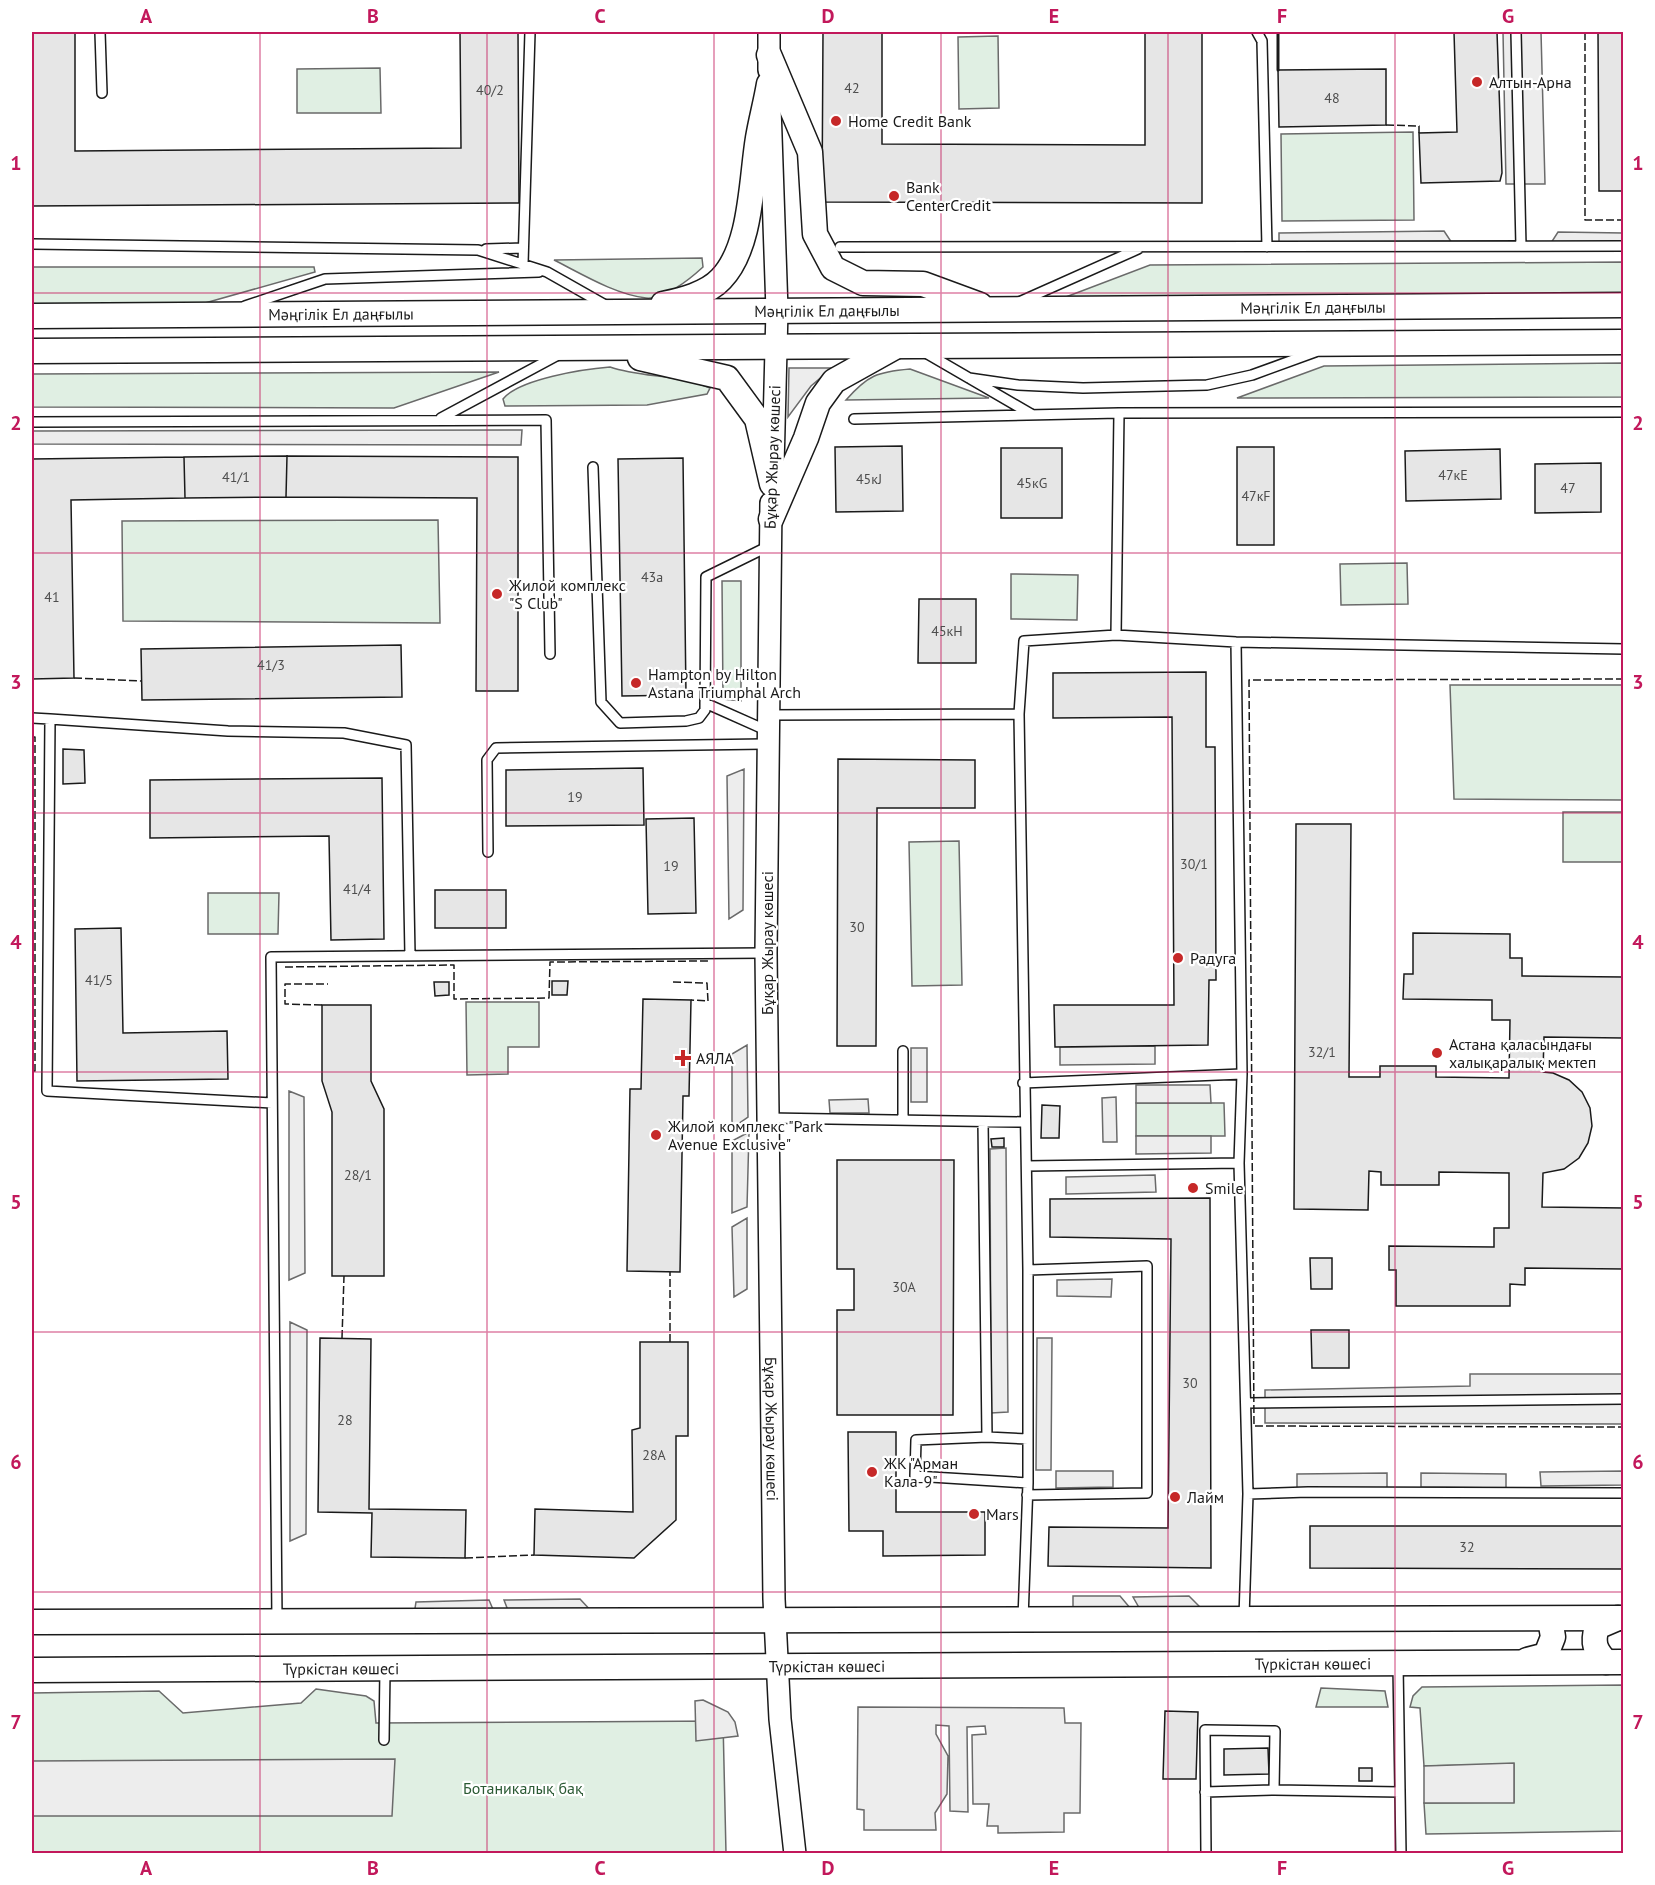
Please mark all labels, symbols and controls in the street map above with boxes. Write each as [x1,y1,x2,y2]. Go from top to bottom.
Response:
text: A [140,3,153,29]
text: B [367,3,379,29]
text: C [594,3,606,29]
text: D [822,3,835,29]
text: E [1049,3,1059,29]
text: F [1277,3,1287,29]
text: G [1502,3,1514,29]
place label: Алтын-Арна [1489,72,1572,92]
marker: Алтын-Арна [1470,75,1484,89]
house number: 42 [844,79,860,97]
house number: 40/2 [476,81,504,99]
house number: 48 [1324,89,1340,107]
place label: Home Credit Bank [848,111,972,131]
marker: Home Credit Bank [829,114,843,128]
text: 1 [10,150,22,176]
text: 1 [1632,150,1644,176]
place label: Bank CenterCredit [906,177,992,215]
marker: Bank CenterCredit [887,189,901,203]
street label: Мәңгілік Ел даңғылы [1240,297,1386,318]
street label: Мәңгілік Ел даңғылы [754,300,900,321]
street label: Мәңгілік Ел даңғылы [268,303,414,324]
street label: Бұқар Жырау көшесі [759,385,785,529]
text: 2 [10,410,22,436]
text: 2 [1632,410,1644,436]
house number: 47кЕ [1438,466,1468,484]
house number: 41/1 [222,468,250,486]
house number: 45кJ [856,470,882,488]
house number: 45кG [1017,474,1047,492]
house number: 47 [1560,479,1576,497]
house number: 47кF [1241,487,1271,505]
house number: 43а [641,568,663,586]
place label: Жилой комплекс "S Club" [508,575,626,613]
marker: Жилой комплекс "S Club" [490,587,504,601]
house number: 41 [44,588,60,606]
house number: 45кH [931,622,963,640]
house number: 41/3 [257,656,285,674]
place label: Hampton by Hilton Astana Triumphal Arch [648,664,801,702]
text: 3 [10,669,22,695]
text: 3 [1632,669,1644,695]
marker: Hampton by Hilton Astana Triumphal Arch [629,676,643,690]
house number: 19 [567,788,583,806]
house number: 30/1 [1180,855,1208,873]
house number: 19 [663,857,679,875]
street label: Бұқар Жырау көшесі [757,871,777,1015]
house number: 41/4 [343,880,371,898]
house number: 30 [849,918,865,936]
text: 4 [10,929,22,955]
text: 4 [1632,929,1644,955]
place label: Радуга [1190,948,1236,968]
marker: Радуга [1171,951,1185,965]
house number: 41/5 [85,971,113,989]
place label: Астана қаласындағы халықаралық мектеп [1449,1034,1596,1072]
house number: 32/1 [1308,1043,1336,1061]
marker: Астана қаласындағы халықаралық мектеп [1430,1046,1444,1060]
place label: АЯЛА [696,1048,734,1068]
marker: АЯЛА [674,1049,692,1067]
place label: Жилой комплекс "Park Avenue Exclusive" [667,1116,823,1154]
marker: Жилой комплекс "Park Avenue Exclusive" [649,1128,663,1142]
house number: 28/1 [344,1166,372,1184]
place label: Smile [1205,1178,1244,1198]
marker: Smile [1186,1181,1200,1195]
text: 5 [10,1189,22,1215]
text: 5 [1632,1189,1644,1215]
house number: 30А [892,1278,917,1296]
street label: Бұқар Жырау көшесі [761,1357,783,1501]
house number: 30 [1182,1374,1198,1392]
house number: 28 [337,1411,353,1429]
house number: 28А [642,1446,667,1464]
text: 6 [10,1449,22,1475]
text: 6 [1632,1449,1644,1475]
place label: ЖК "Арман Кала-9" [883,1453,958,1491]
marker: ЖК "Арман Кала-9" [865,1465,879,1479]
place label: Лайм [1186,1487,1224,1507]
marker: Лайм [1168,1490,1182,1504]
place label: Mars [986,1504,1019,1524]
marker: Mars [967,1507,981,1521]
house number: 32 [1459,1538,1475,1556]
street label: Түркістан көшесі [1255,1653,1371,1674]
street label: Түркістан көшесі [769,1656,885,1676]
street label: Түркістан көшесі [283,1658,399,1679]
text: 7 [10,1709,22,1735]
text: 7 [1632,1709,1644,1735]
park label: Ботаникалық бақ [463,1778,583,1798]
text: A [140,1855,153,1881]
text: B [367,1855,379,1881]
text: C [594,1855,606,1881]
text: D [822,1855,835,1881]
text: E [1049,1855,1059,1881]
text: F [1277,1855,1287,1881]
text: G [1502,1855,1514,1881]

